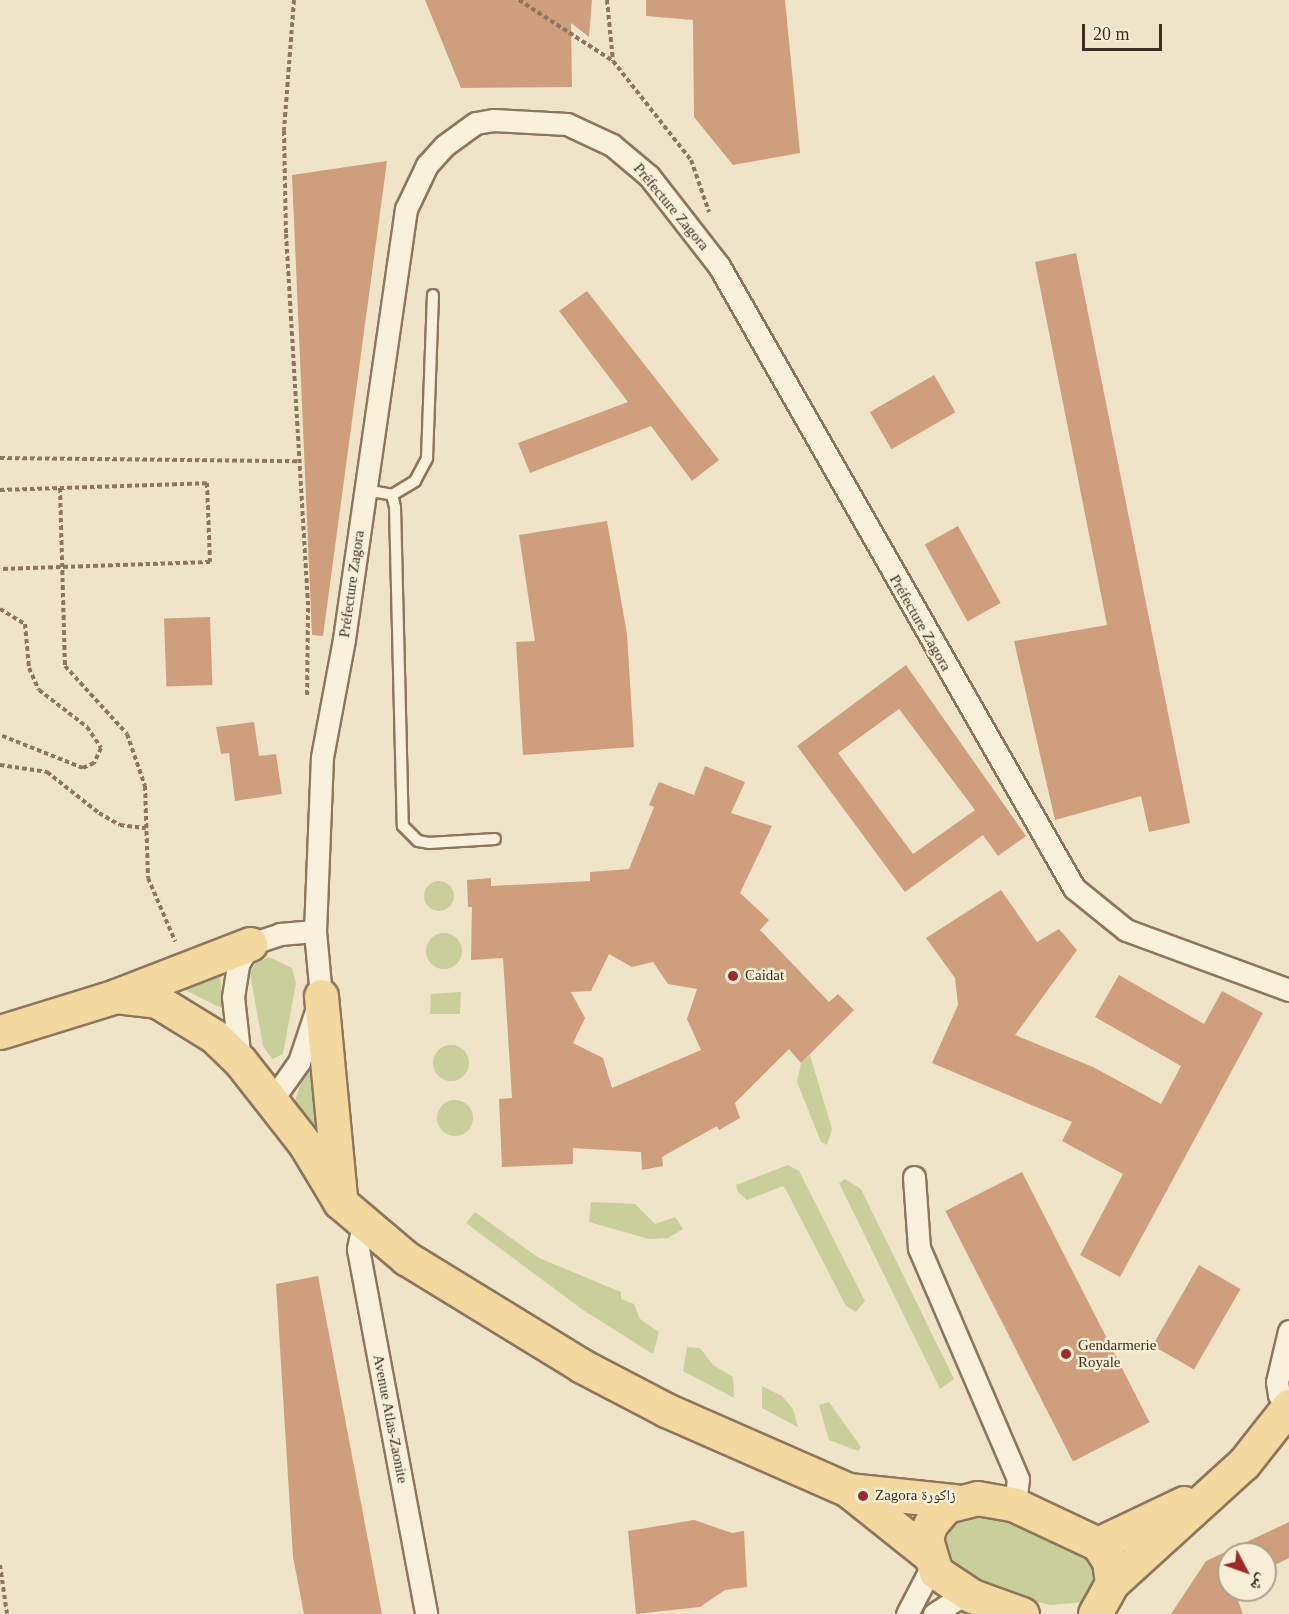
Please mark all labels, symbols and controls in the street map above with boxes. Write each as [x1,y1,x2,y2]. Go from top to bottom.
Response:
scale bar [1085,12,1164,50]
text: 20 m [1093,24,1130,44]
street label: Préfecture Zagora [629,160,713,254]
street label: Préfecture Zagora [336,529,368,639]
street label: Préfecture Zagora [885,572,955,674]
place label: Caidat [745,967,784,985]
marker: Caidat [726,969,740,983]
place label: Gendarmerie Royale [1078,1336,1156,1371]
marker: Gendarmerie Royale [1059,1347,1073,1361]
street label: Avenue Atlas-Zaonite [369,1353,411,1485]
place label: Zagora زاكورة [875,1487,956,1505]
marker: Zagora زاكورة [856,1489,870,1503]
north arrow [1217,1542,1277,1602]
text: ش [1247,1571,1271,1595]

